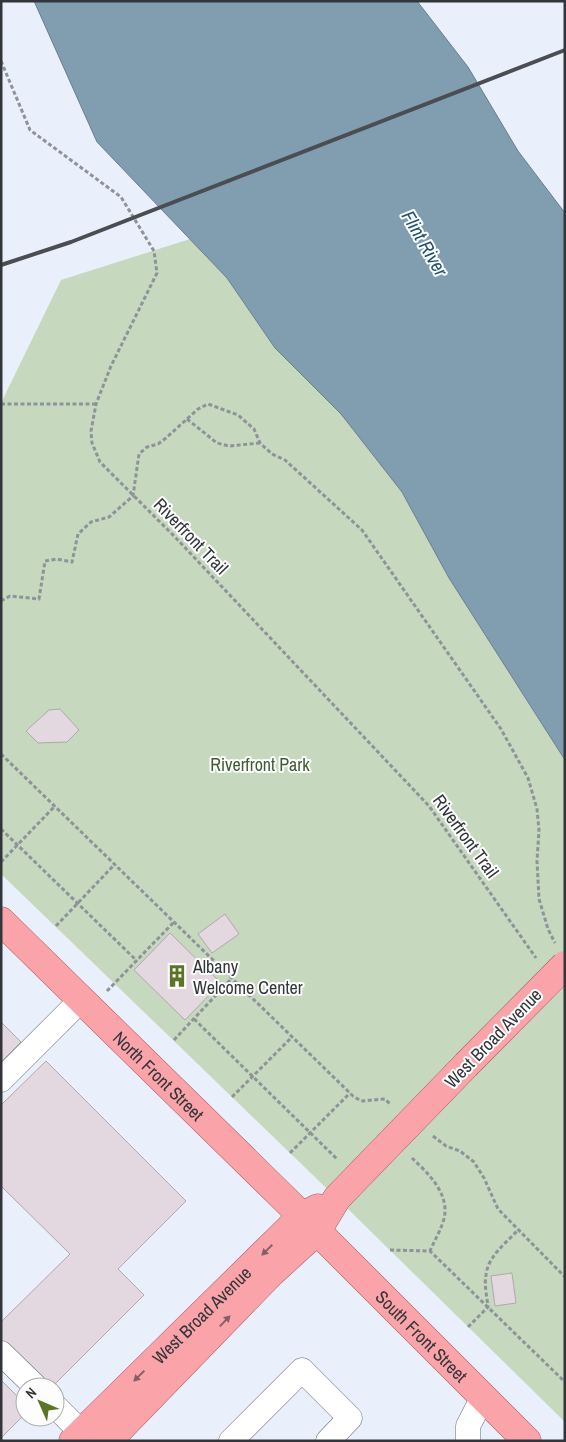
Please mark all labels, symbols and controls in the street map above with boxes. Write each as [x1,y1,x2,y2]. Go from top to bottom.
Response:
water label: Flint River [396,205,455,281]
street label: Riverfront Trail [148,492,234,580]
park label: Riverfront Park [210,752,310,777]
street label: Riverfront Trail [427,789,505,883]
place label: Albany Welcome Center [192,954,303,1000]
building icon: Albany Welcome Center [164,963,190,989]
street label: West Broad Avenue [439,983,547,1093]
street label: North Front Street [108,1025,210,1126]
one-way arrow [262,1244,274,1256]
street label: West Broad Avenue [146,1260,257,1369]
street label: South Front Street [370,1284,473,1387]
one-way arrow [219,1315,231,1327]
one-way arrow [134,1370,146,1382]
north arrow [15,1377,65,1427]
text: N [22,1384,40,1402]

